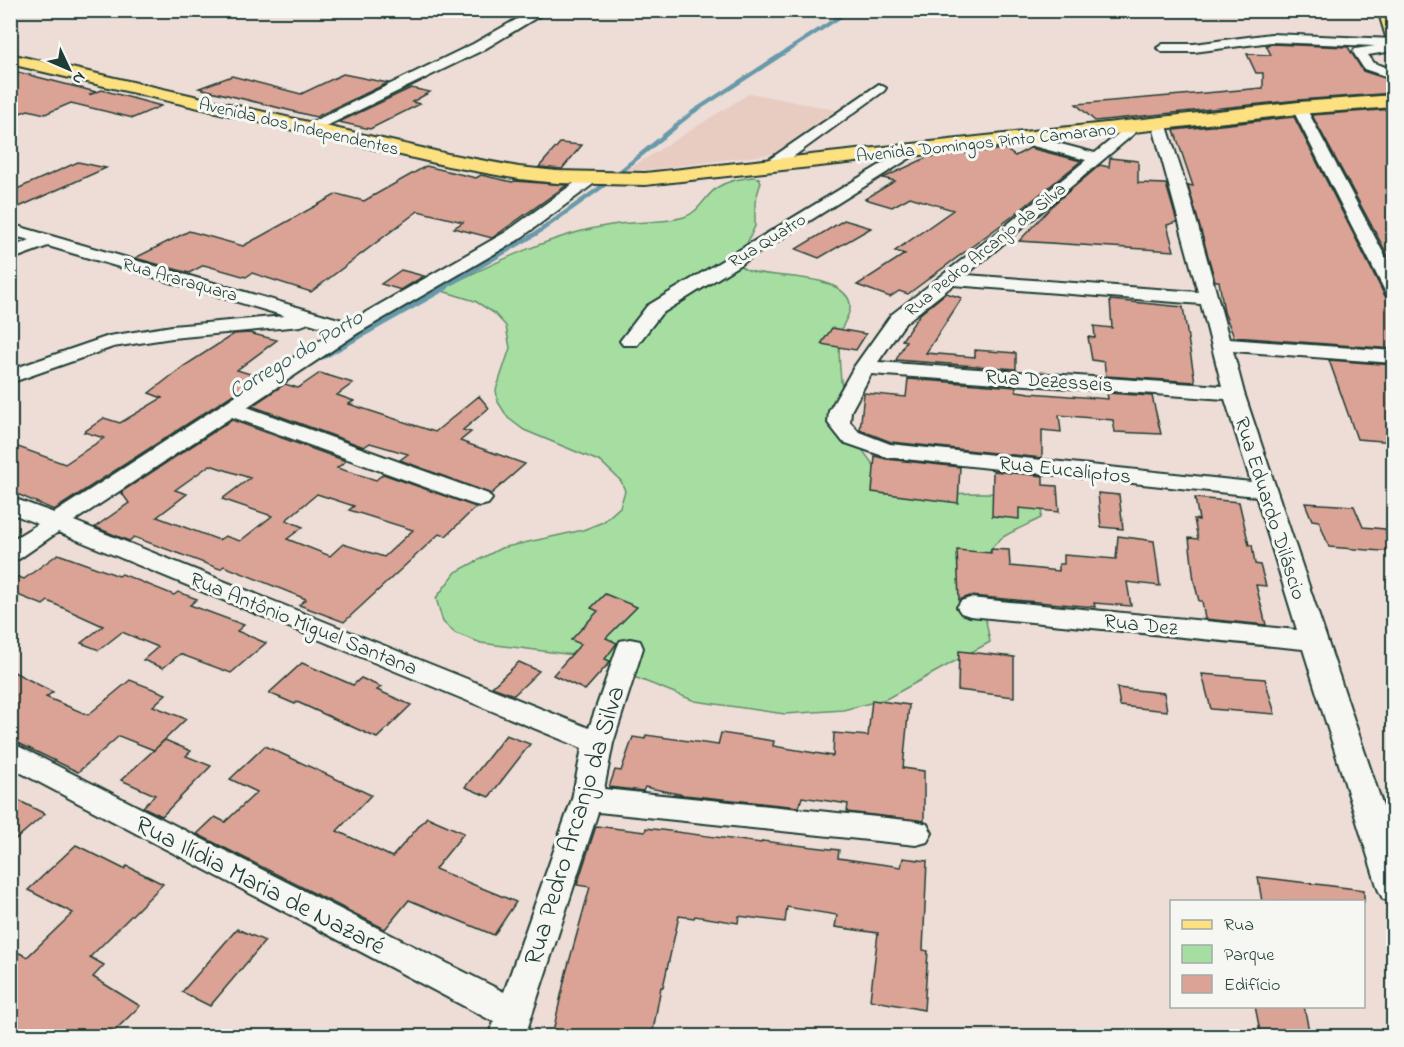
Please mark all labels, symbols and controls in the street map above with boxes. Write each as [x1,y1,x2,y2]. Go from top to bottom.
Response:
north arrow [39,39,99,99]
text: N [66,66,91,90]
street label: Avenida dos Independentes [196,92,401,164]
street label: Avenida Domingos Pinto Camarano [855,117,1117,172]
street label: Rua Pedro Arcanjo da Silva [900,177,1073,324]
street label: Rua Quatro [724,208,812,276]
street label: Rua Araraquara [119,252,240,310]
water label: Corrego do Porto [223,302,371,408]
street label: Rua Dezesseis [984,363,1114,401]
street label: Rua Eduardo Diláscio [1225,413,1313,604]
street label: Rua Eucaliptos [997,449,1132,493]
street label: Rua Antônio Miguel Santana [184,565,422,686]
street label: Rua Dez [1103,607,1179,645]
street label: Rua Pedro Arcanjo da Silva [515,682,636,970]
street label: Rua Ilídia Maria de Nazaré [128,807,392,967]
legend [1170,900,1365,1008]
text: Rua [1224,913,1254,939]
text: Parque [1224,943,1275,969]
text: Edifício [1224,973,1280,999]

